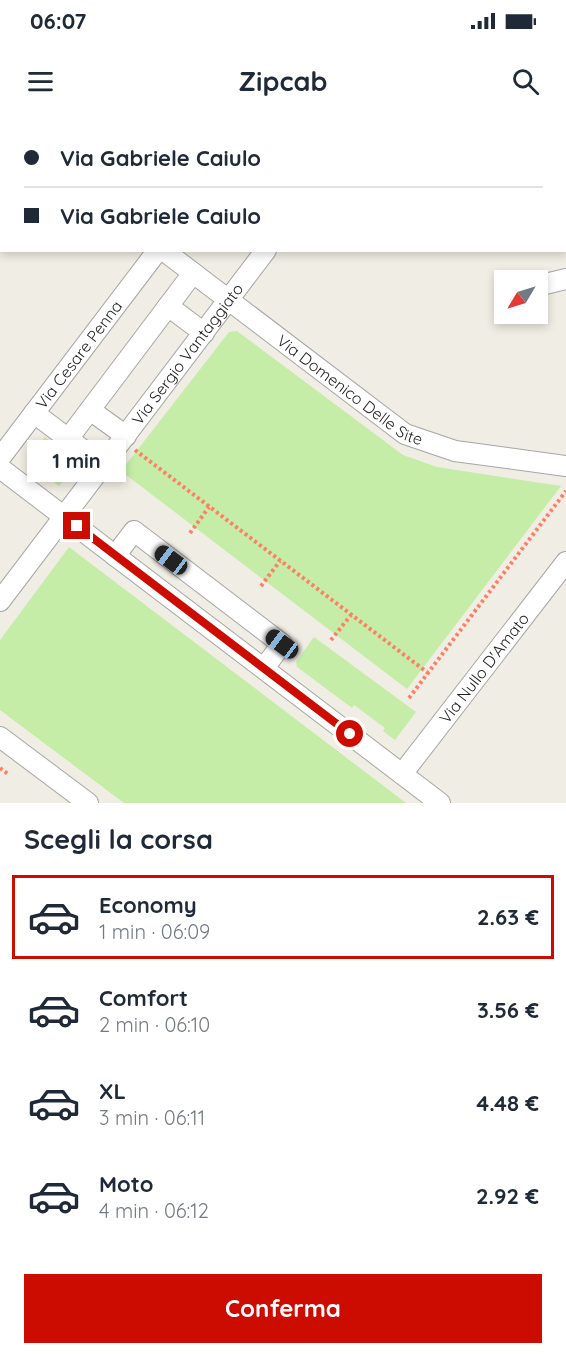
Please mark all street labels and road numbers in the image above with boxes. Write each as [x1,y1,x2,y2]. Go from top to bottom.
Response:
street label: Via Sergio Vantaggiato [127,279,247,429]
street label: Via Cesare Penna [31,296,126,413]
street label: Via Domenico Delle Site [273,330,425,449]
street label: Via Nullo D'Amato [435,609,533,727]

